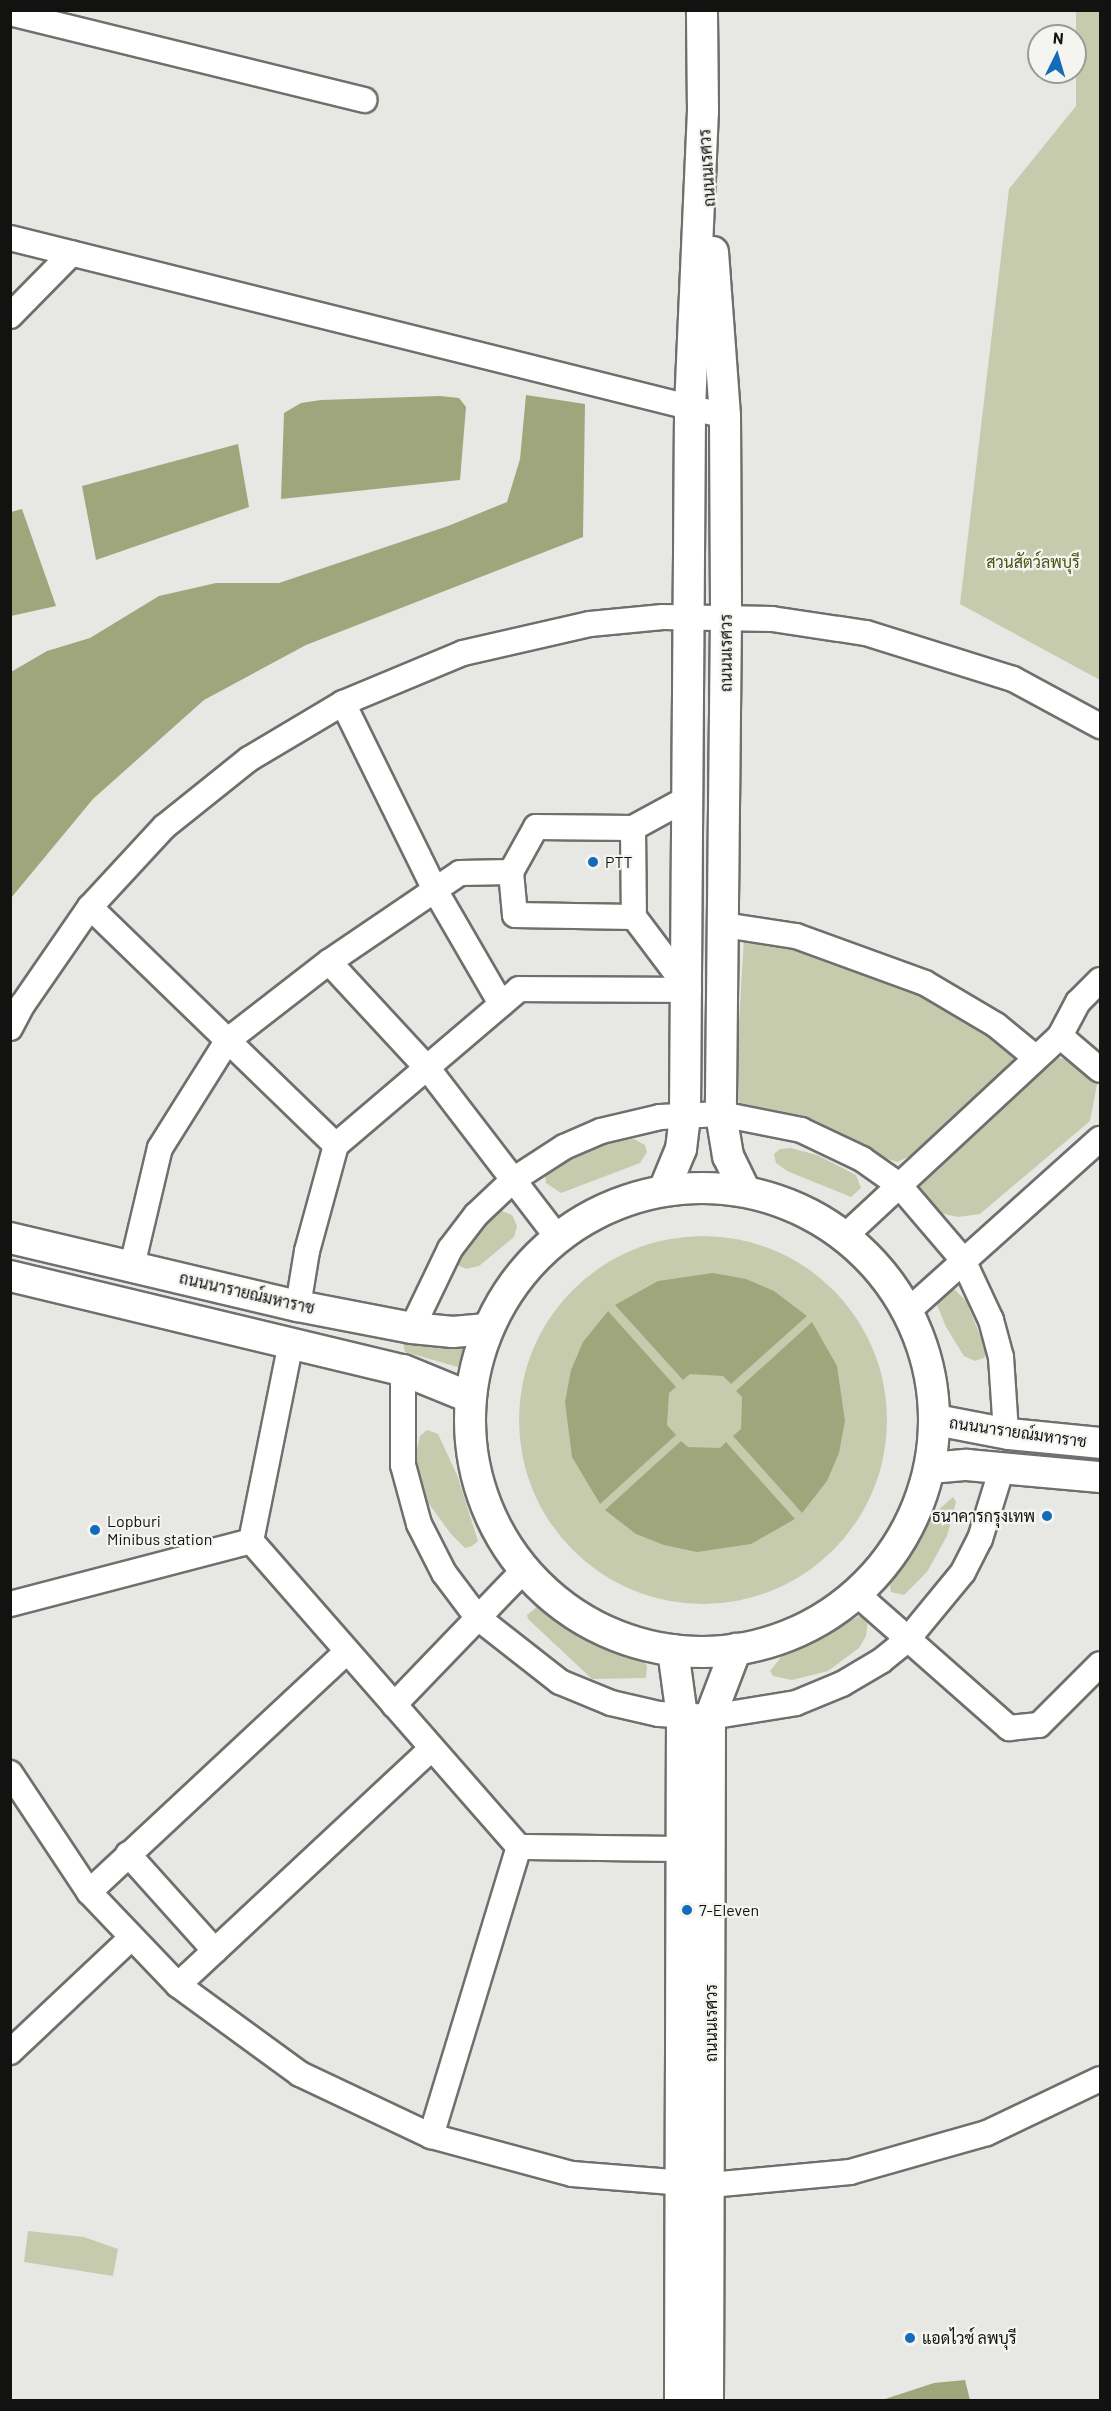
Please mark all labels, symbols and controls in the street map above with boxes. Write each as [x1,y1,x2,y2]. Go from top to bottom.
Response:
north arrow [1027,24,1087,84]
text: N [1052,28,1065,47]
street label: ถนนนเรศวร [695,128,719,208]
park label: สวนสัตว์ลพบุรี [986,552,1080,572]
street label: ถนนนเรศวร [716,614,736,692]
place label: PTT [605,852,633,872]
marker: PTT [586,855,600,869]
street label: ถนนนารายณ์มหาราช [177,1268,317,1318]
street label: ถนนนารายณ์มหาราช [948,1413,1088,1451]
place label: ธนาคารกรุงเทพ [932,1506,1035,1526]
marker: ธนาคารกรุงเทพ [1040,1509,1054,1523]
place label: Lopburi Minibus station [107,1511,212,1549]
marker: Lopburi Minibus station [88,1523,102,1537]
place label: 7-Eleven [699,1900,759,1920]
marker: 7-Eleven [680,1903,694,1917]
street label: ถนนนเรศวร [701,1984,721,2062]
place label: แอดไวซ์ ลพบุรี [922,2328,1016,2348]
marker: แอดไวซ์ ลพบุรี [903,2331,917,2345]

